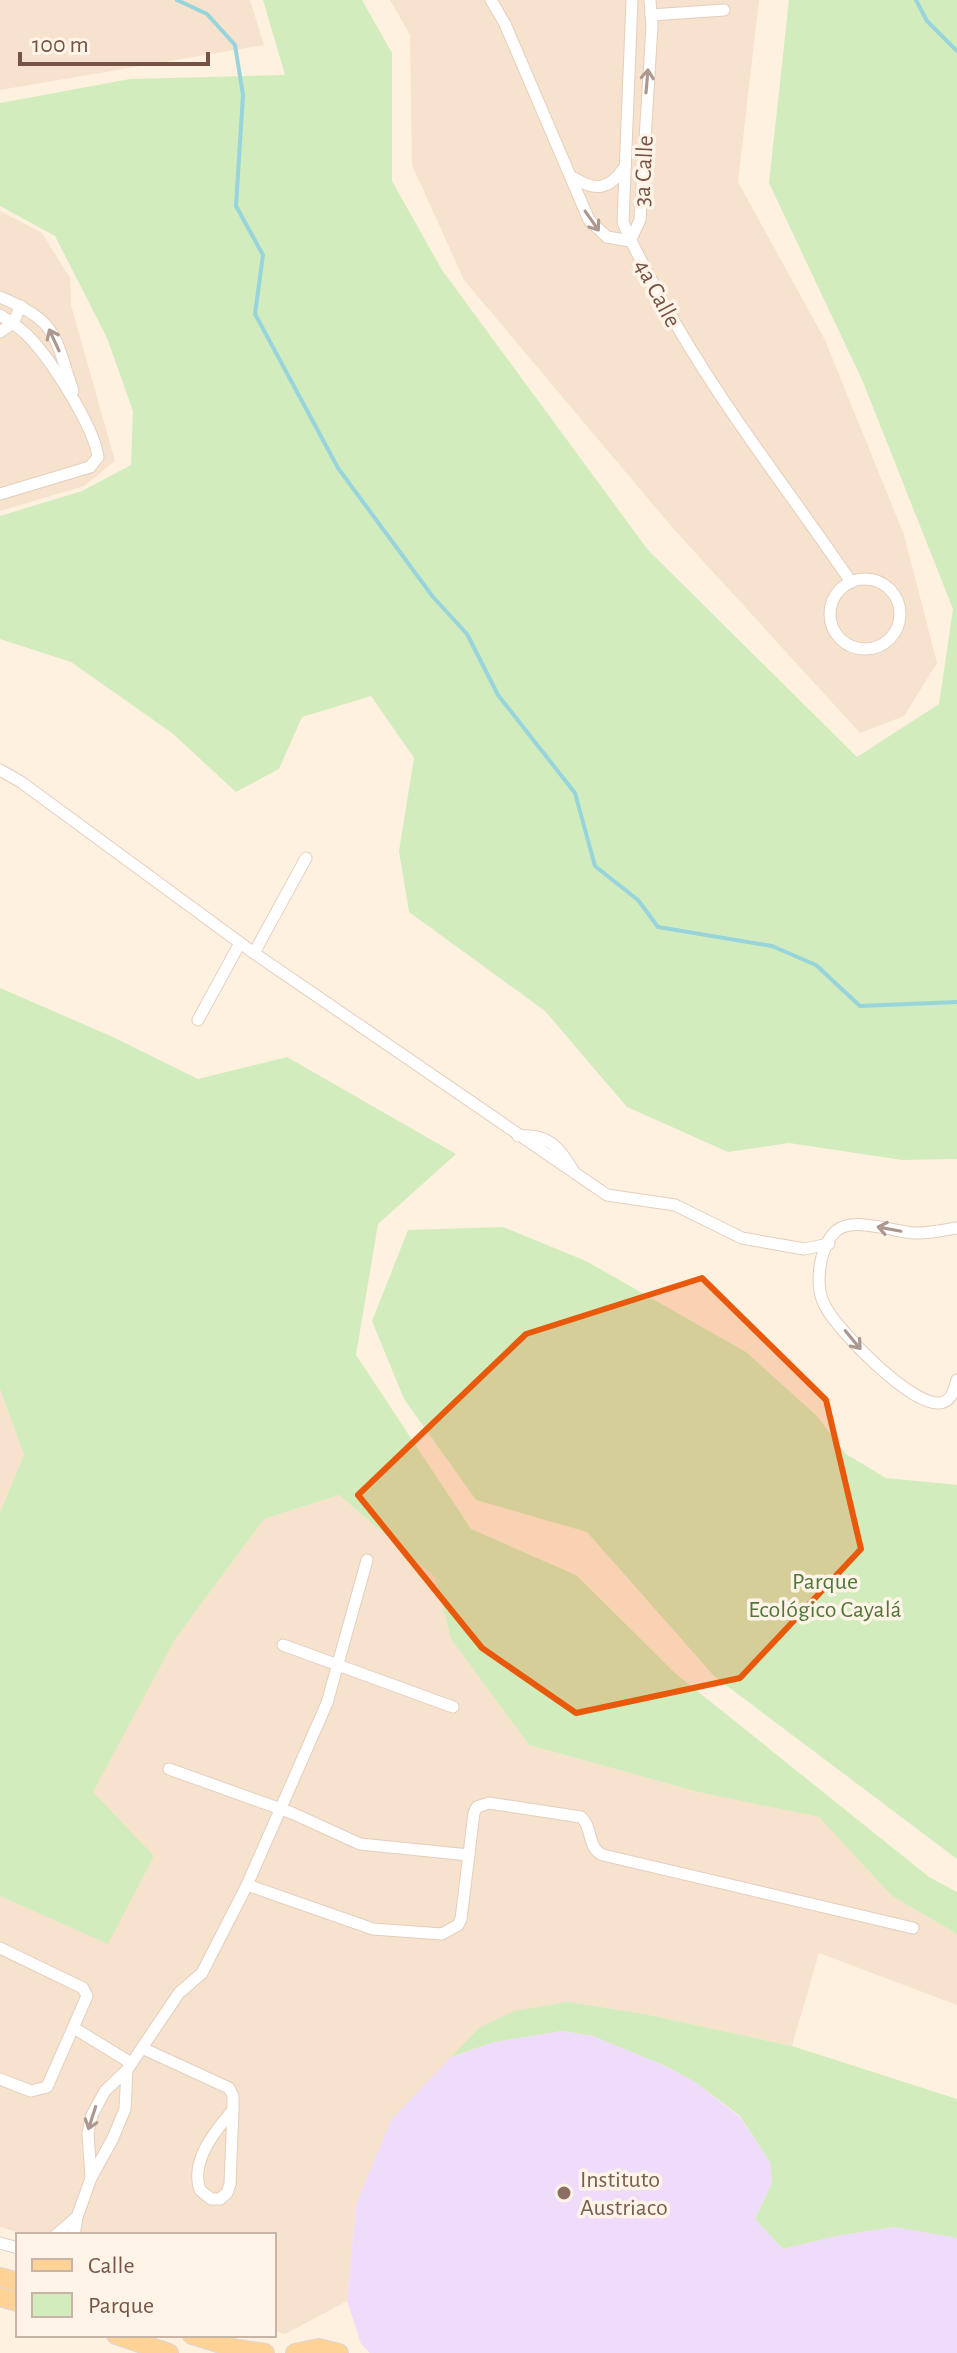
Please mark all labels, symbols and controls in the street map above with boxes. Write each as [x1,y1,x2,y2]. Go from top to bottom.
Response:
scale bar [20,16,208,66]
text: 100 m [32,33,89,57]
one-way arrow [640,68,655,95]
street label: 3a Calle [630,135,658,207]
one-way arrow [584,209,600,231]
street label: 4a Calle [629,256,685,331]
one-way arrow [46,328,61,352]
one-way arrow [876,1220,902,1235]
one-way arrow [844,1329,862,1350]
park label: Parque Ecológico Cayalá [748,1570,902,1622]
one-way arrow [84,2105,99,2130]
place label: Instituto Austriaco [580,2168,668,2220]
marker: Instituto Austriaco [555,2184,573,2202]
legend [16,2233,276,2337]
text: Calle [88,2254,135,2278]
text: Parque [88,2294,154,2318]

